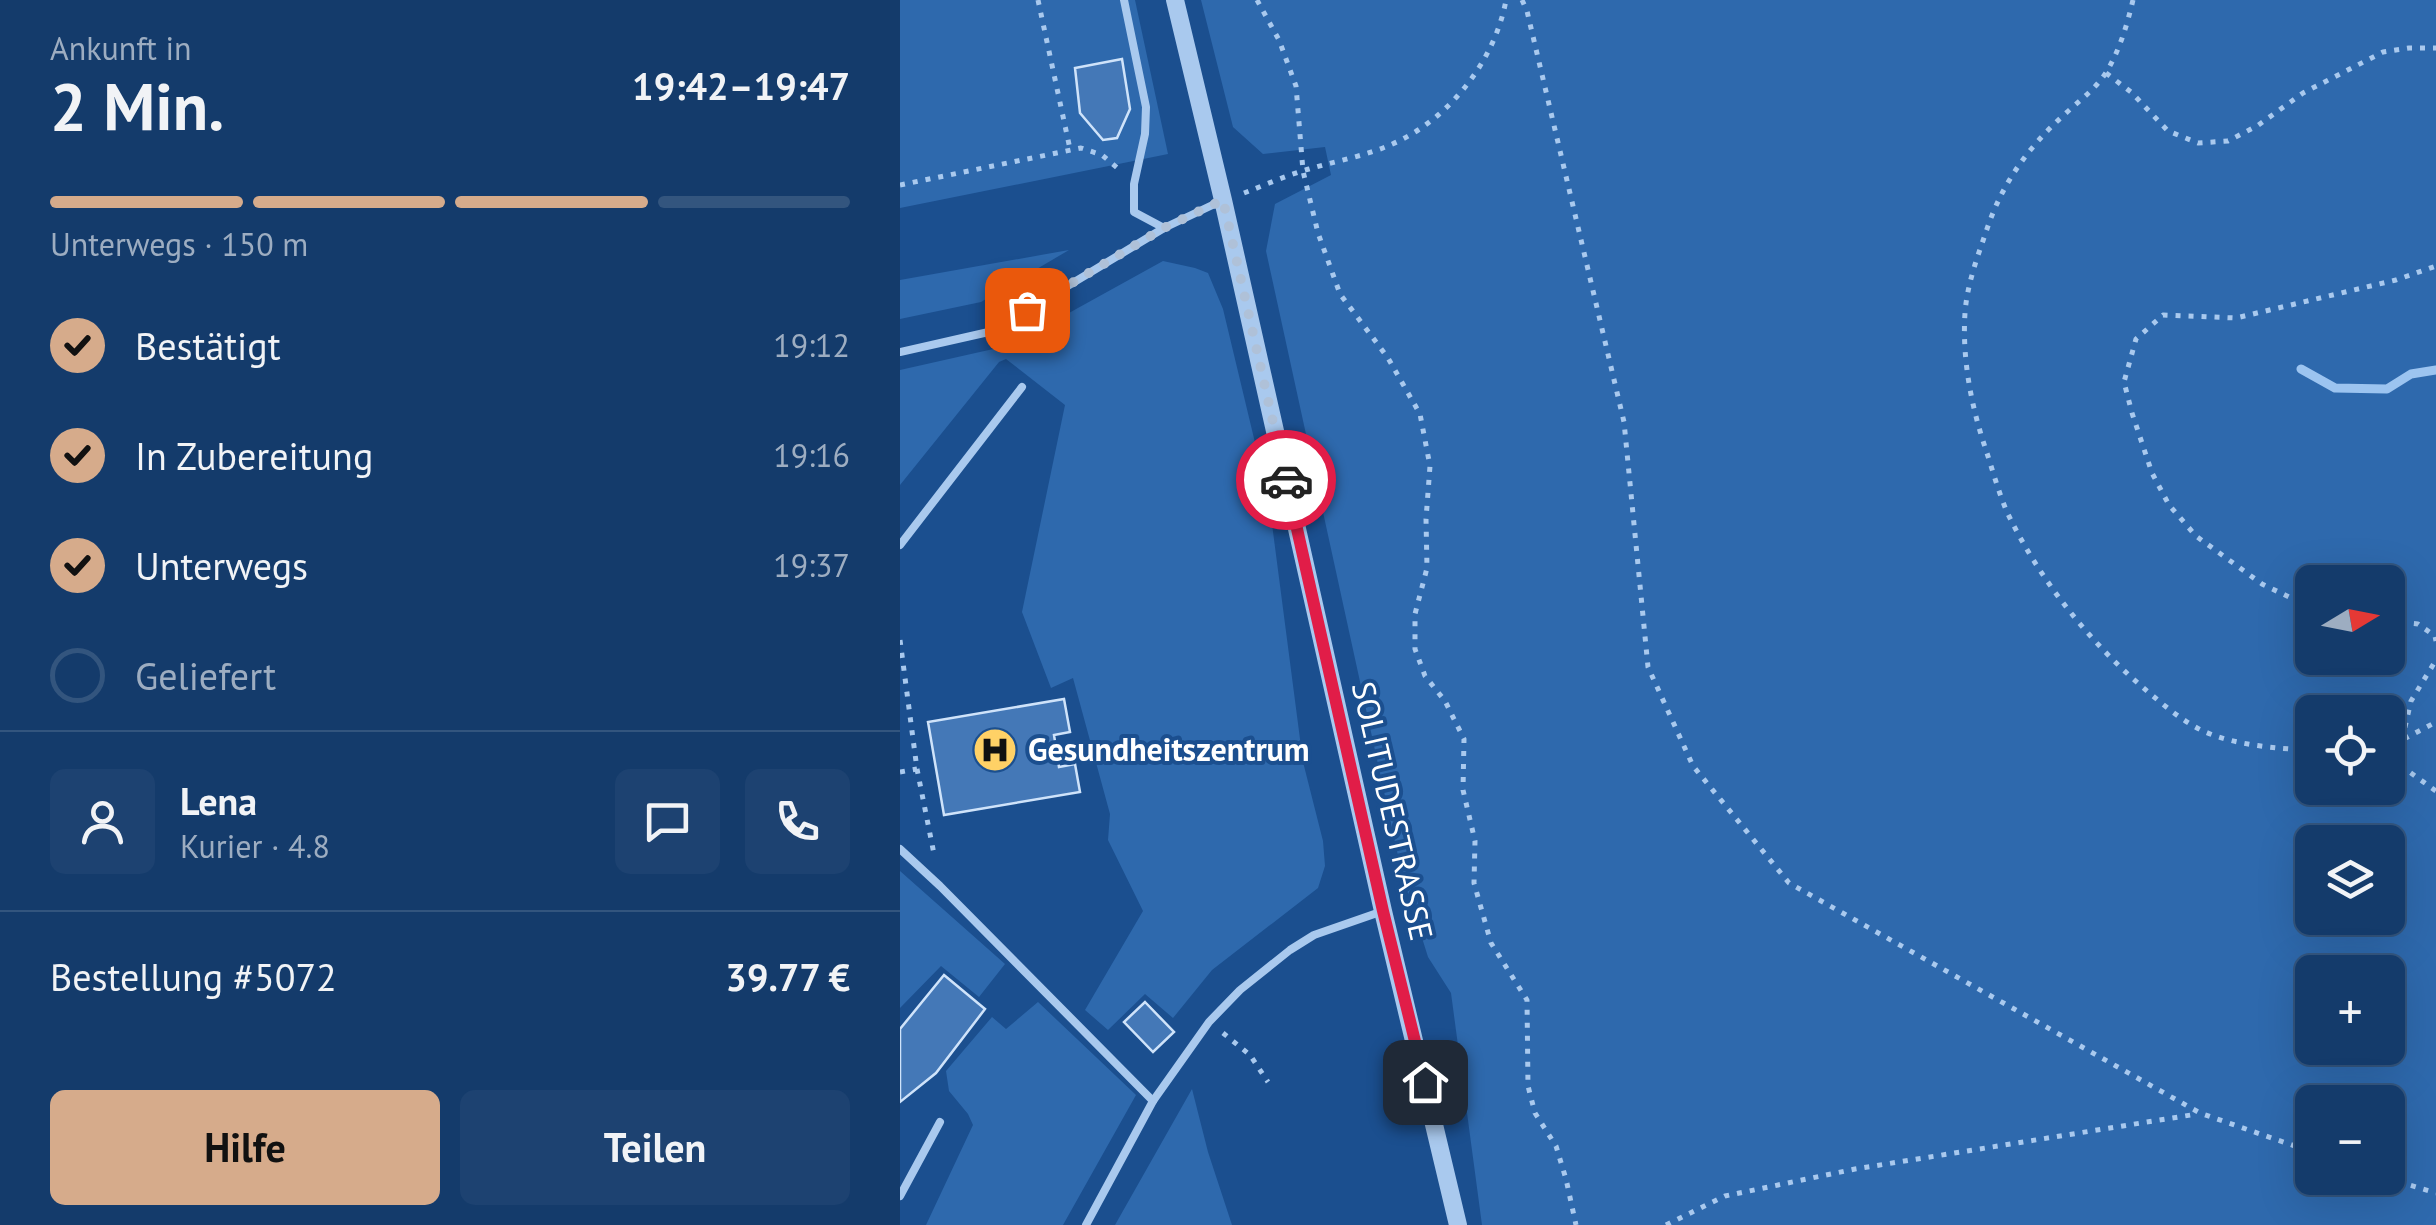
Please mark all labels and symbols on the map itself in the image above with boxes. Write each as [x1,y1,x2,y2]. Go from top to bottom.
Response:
pin [985,268,1070,353]
courier [1236,430,1336,530]
north arrow [2295,565,2405,675]
street label: SOLITUDESTRASSE [1343,677,1443,944]
hospital icon: Gesundheitszentrum [972,727,1018,773]
place label: Gesundheitszentrum [1028,728,1310,770]
pin [1383,1040,1468,1125]

